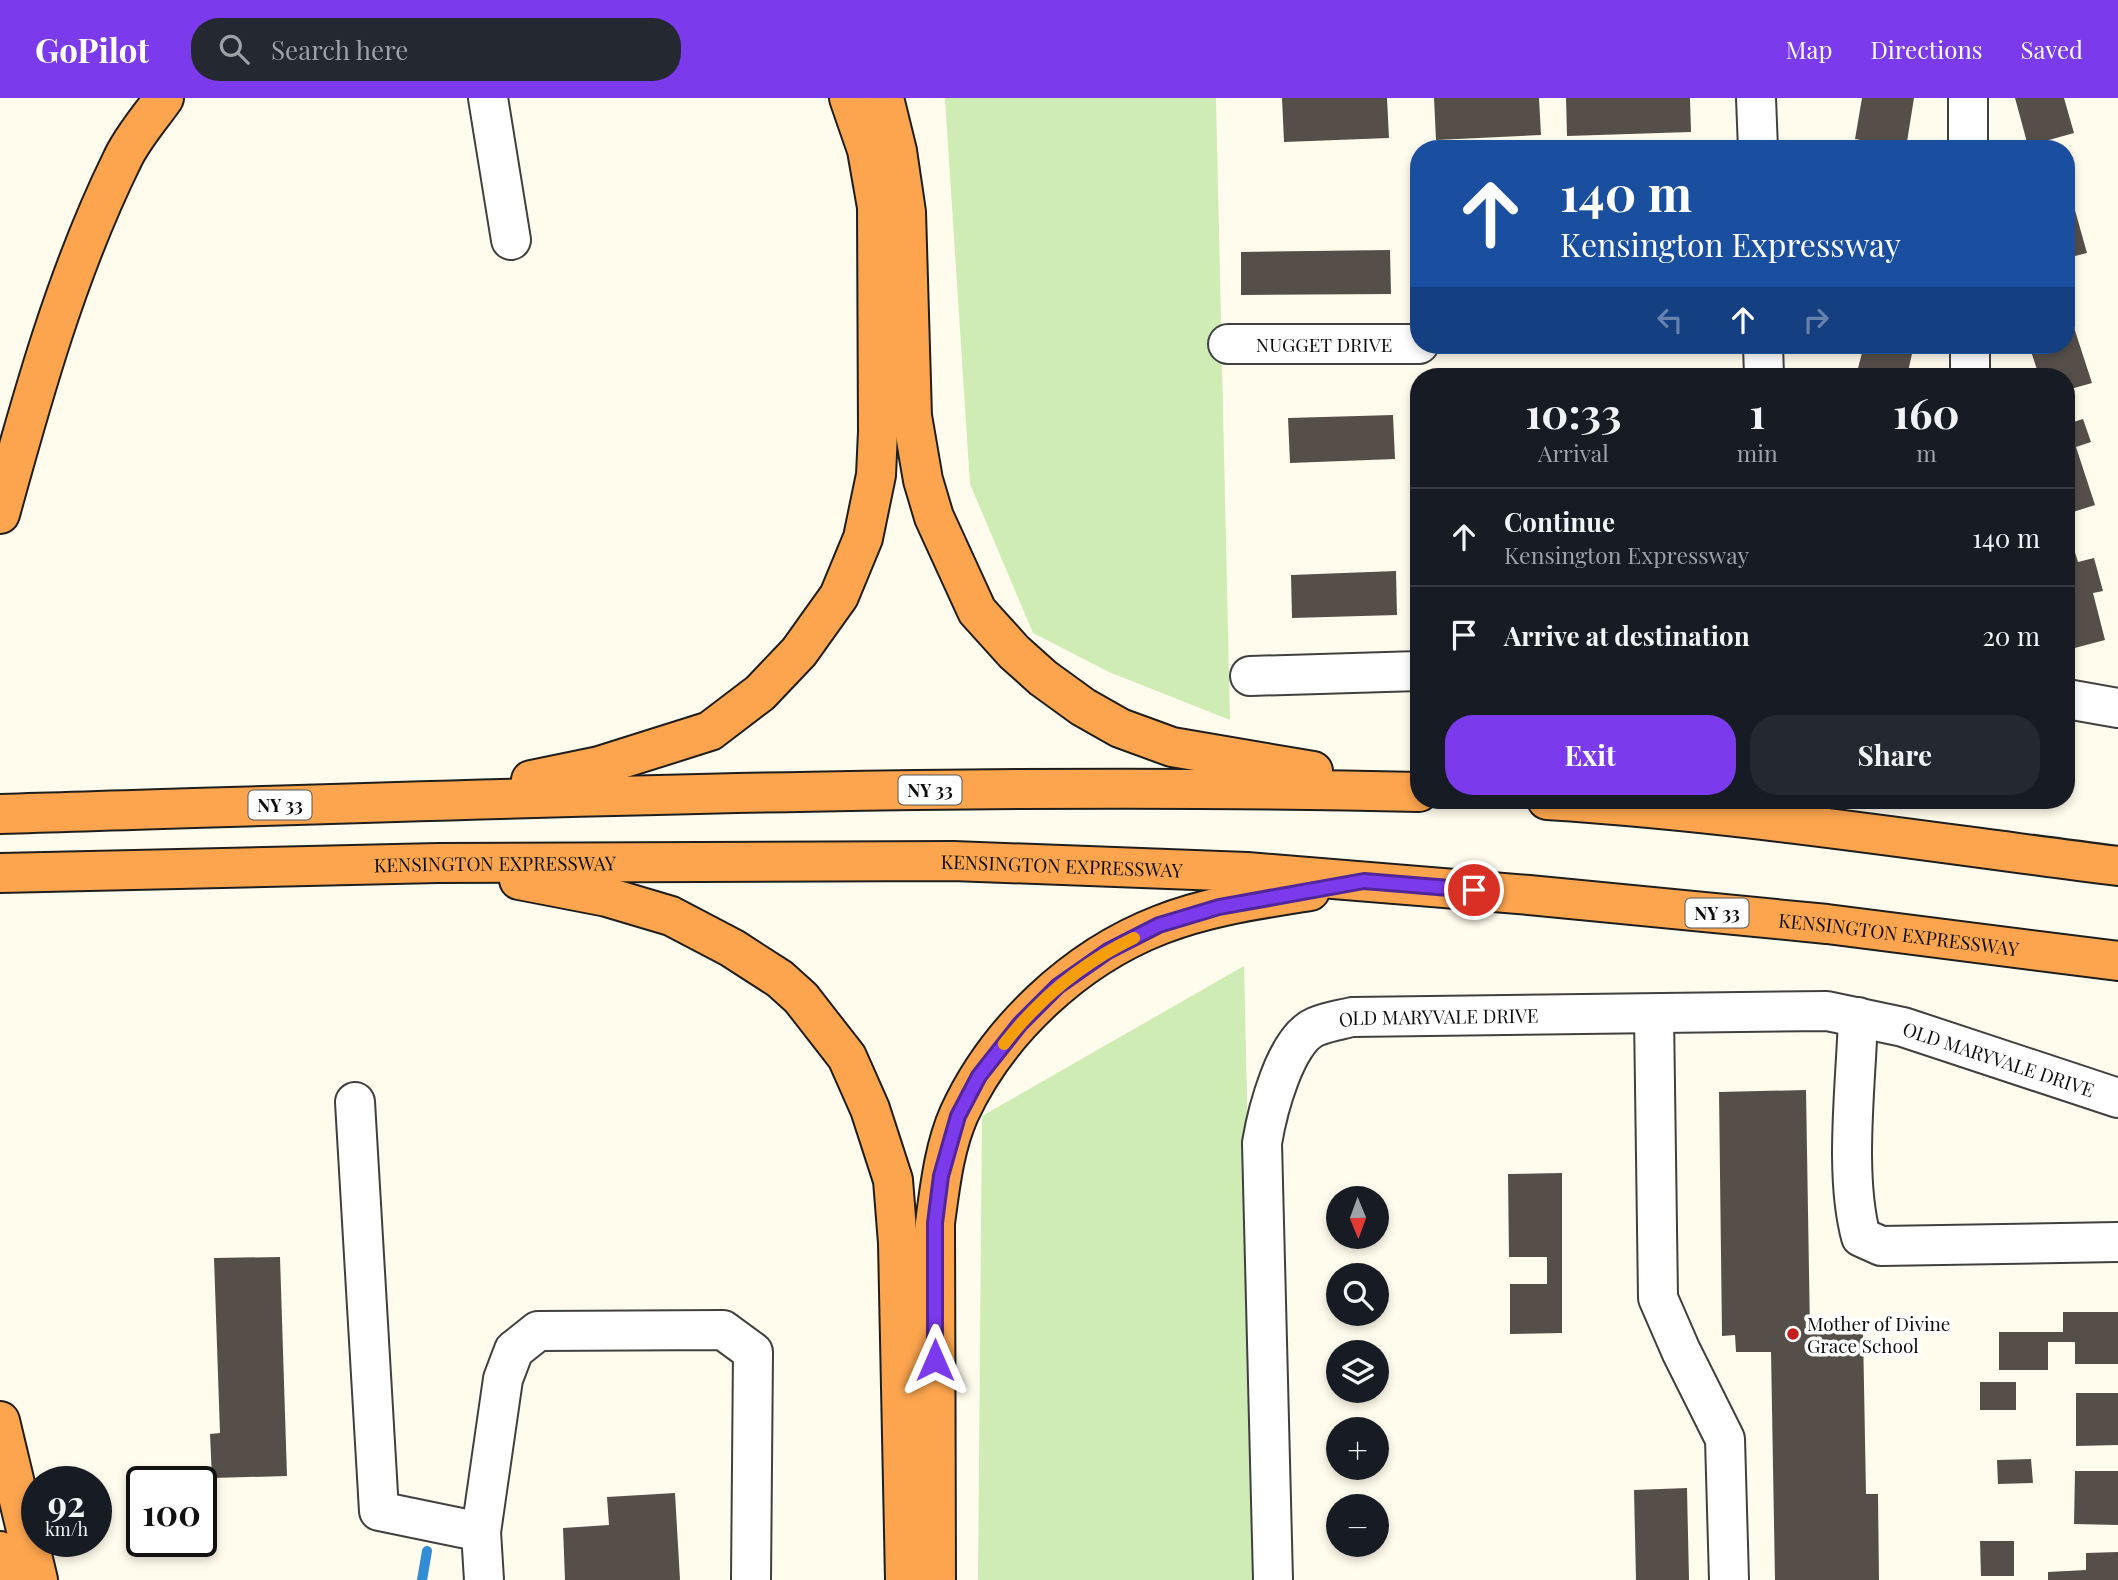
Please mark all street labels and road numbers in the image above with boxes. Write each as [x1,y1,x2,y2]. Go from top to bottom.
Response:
street label: NUGGET DRIVE [1256,331,1392,357]
road number: NY 33 [898,776,962,804]
road number: NY 33 [248,790,312,820]
street label: KENSINGTON EXPRESSWAY [941,848,1184,883]
street label: KENSINGTON EXPRESSWAY [373,849,617,877]
road number: NY 33 [1686,898,1748,928]
street label: KENSINGTON EXPRESSWAY [1777,906,2021,961]
street label: OLD MARYVALE DRIVE [1336,1002,1539,1033]
street label: OLD MARYVALE DRIVE [1900,1015,2098,1102]

